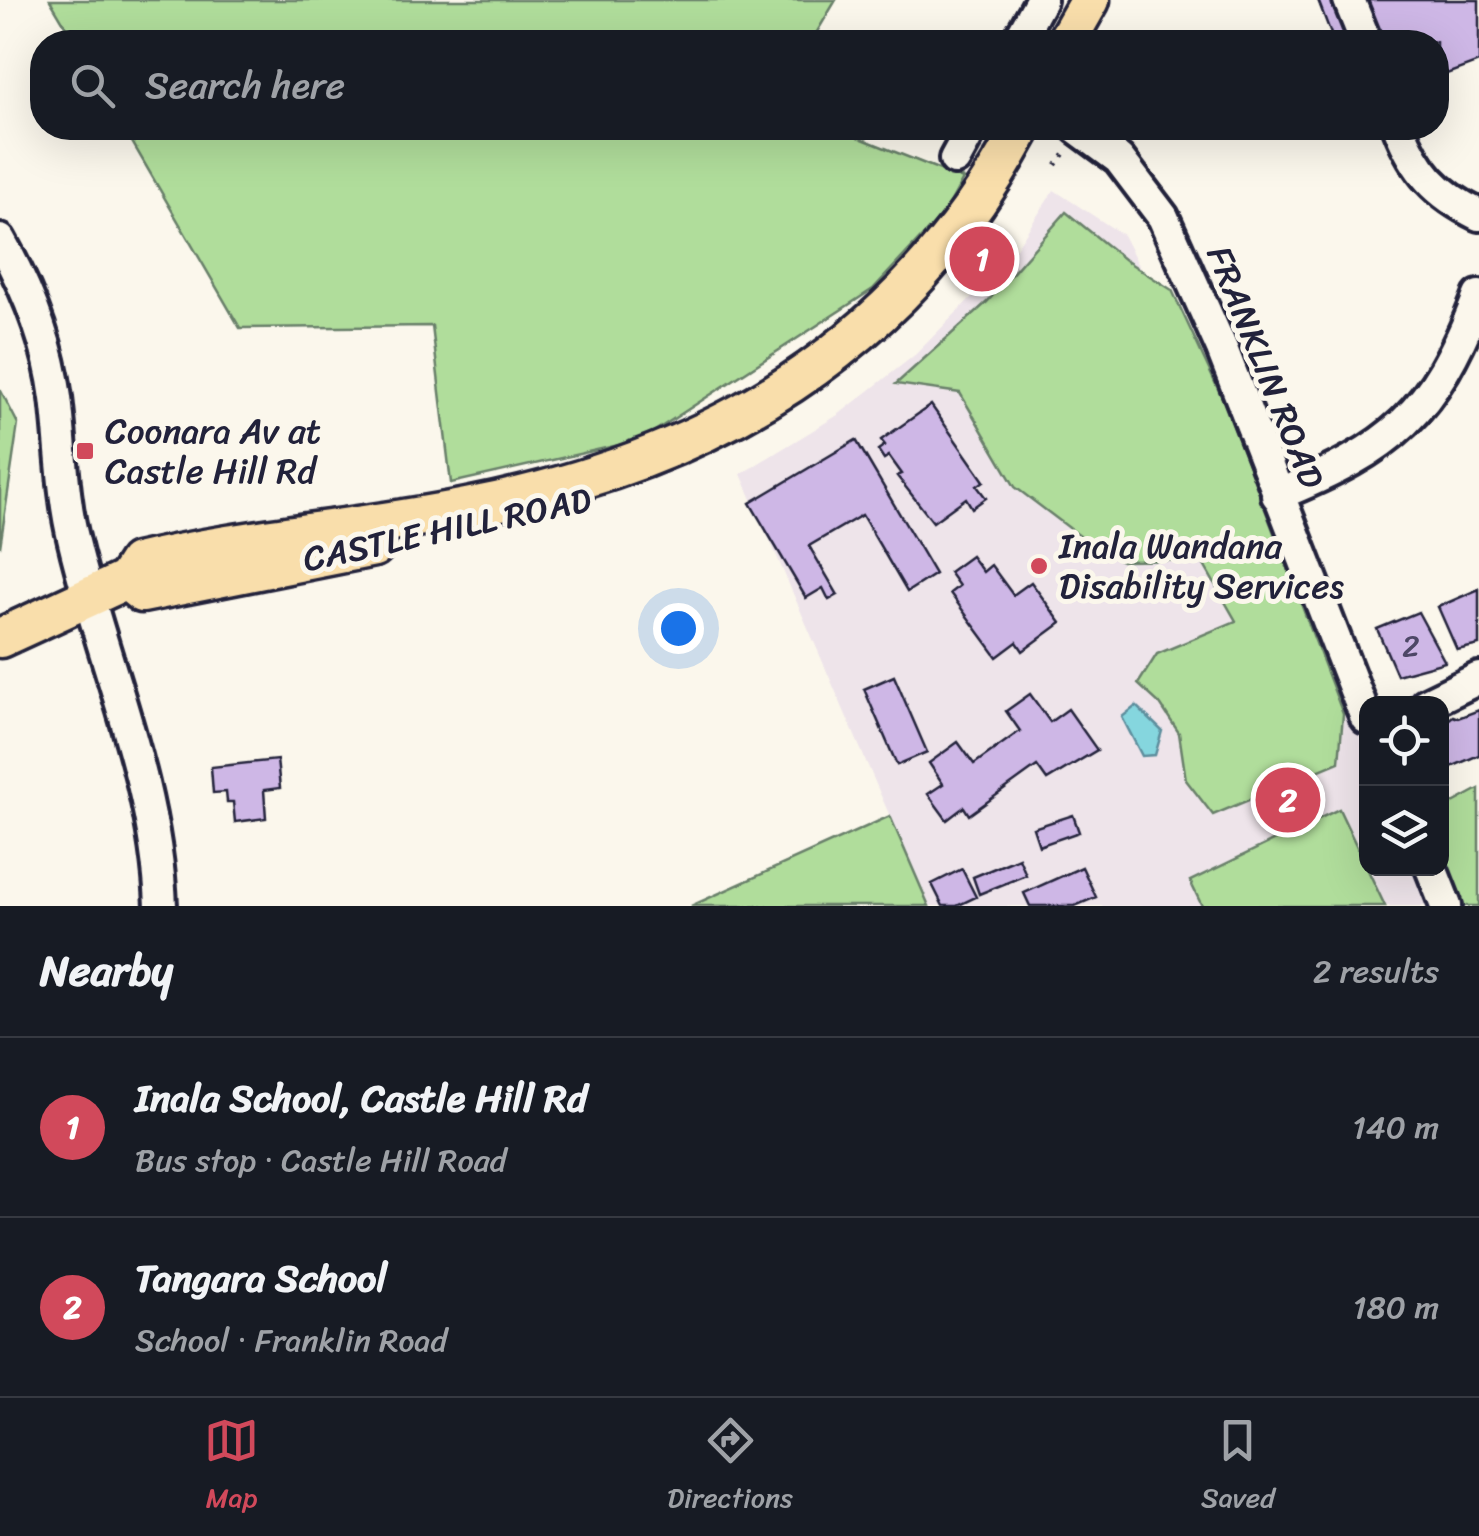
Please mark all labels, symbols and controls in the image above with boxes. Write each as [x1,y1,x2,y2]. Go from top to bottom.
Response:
search box [30,30,1449,140]
text: Search here [145,52,345,119]
icon: search [65,58,120,113]
pin: 1 [950,222,1014,296]
street label: FRANKLIN ROAD [1189,236,1343,498]
place label: Coonara Av at Castle Hill Rd [105,400,321,502]
marker: Coonara Av at Castle Hill Rd [74,440,96,462]
street label: CASTLE HILL ROAD [297,468,597,590]
place label: Inala Wandana Disability Services [1058,515,1345,617]
marker: Inala Wandana Disability Services [1028,555,1050,577]
your location [653,603,704,654]
house number: 2 [1402,619,1420,673]
map controls [1359,696,1449,876]
button: locate [1359,696,1449,786]
pin: 2 [1256,762,1320,838]
button: layers [1359,786,1449,876]
text: Nearby [40,934,173,1008]
text: 2 results [1313,943,1439,1000]
text: Inala School, Castle Hill Rd [135,1065,587,1132]
text: 1 [66,1099,79,1156]
text: 140 m [1352,1099,1439,1156]
text: Bus stop · Castle Hill Road [135,1132,507,1189]
text: Tangara School [135,1245,387,1312]
text: 2 [63,1279,82,1336]
text: 180 m [1353,1279,1439,1336]
text: School · Franklin Road [135,1312,447,1369]
tab: Map [204,1413,259,1522]
tab: Directions [667,1413,793,1522]
tab: Saved [1201,1413,1275,1522]

